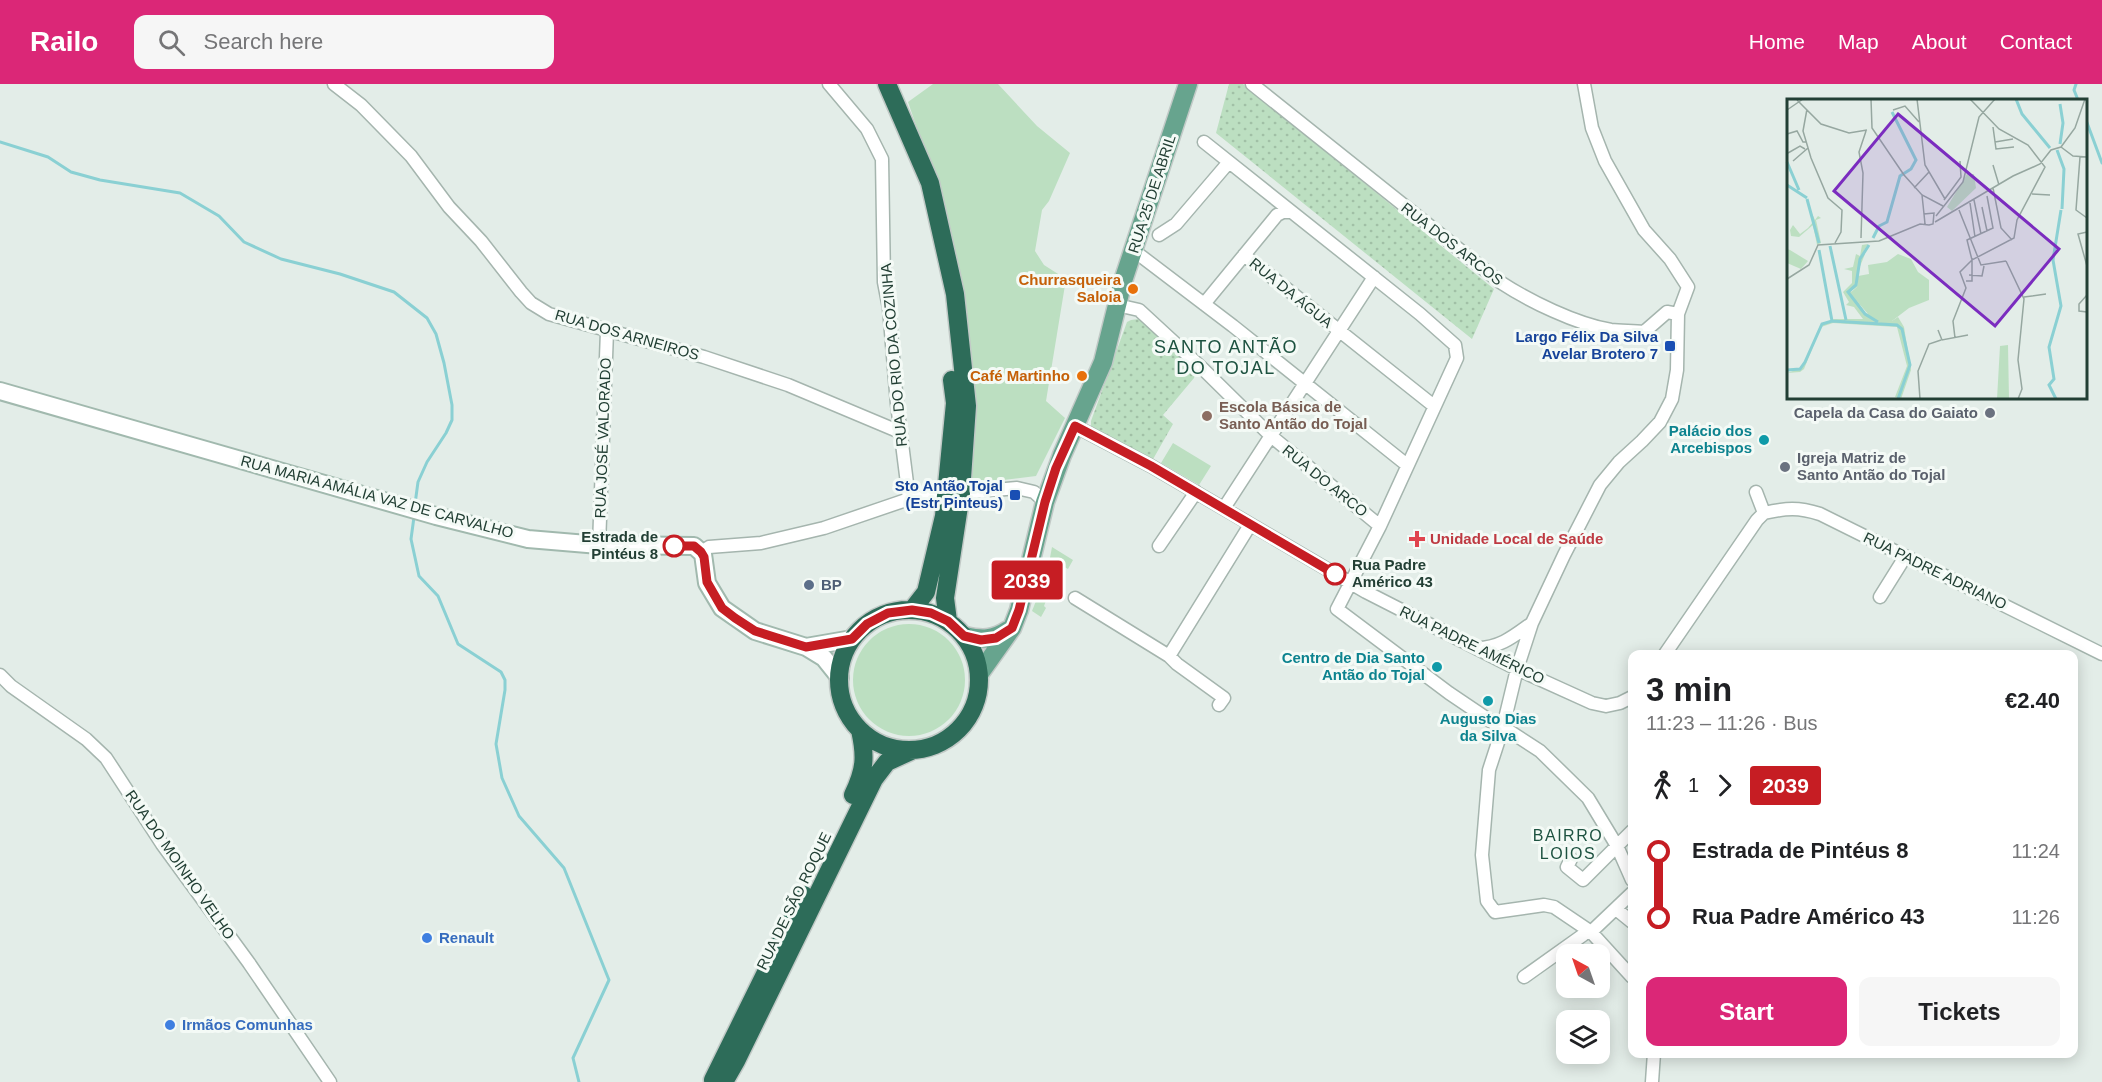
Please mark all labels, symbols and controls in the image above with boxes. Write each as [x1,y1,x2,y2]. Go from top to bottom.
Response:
search box [134,15,554,69]
text: Railo [30,26,98,57]
icon: search [155,26,188,59]
text: Search here [203,29,323,54]
text: Home [1749,30,1805,53]
text: Map [1838,30,1879,53]
text: About [1912,30,1967,53]
text: Contact [2000,30,2072,53]
inset map [1787,99,2087,399]
street label: RUA 25 DE ABRIL [1124,133,1179,255]
street label: RUA DOS ARCOS [1398,199,1506,289]
street label: RUA DA ÁGUA [1246,254,1336,331]
street label: RUA DO RIO DA COZINHA [877,263,910,448]
place label: Churrasqueira Saloia [1018,271,1122,305]
marker: Churrasqueira Saloia [1126,282,1140,296]
street label: RUA DOS ARNEIROS [553,306,701,363]
place label: Largo Félix Da Silva Avelar Brotero 7 [1515,328,1659,362]
district label: SANTO ANTÃO DO TOJAL [1154,336,1298,378]
marker: Largo Félix Da Silva Avelar Brotero 7 [1663,339,1677,353]
street label: RUA JOSÉ VALORADO [591,357,614,519]
place label: Café Martinho [970,367,1070,384]
marker: Café Martinho [1075,369,1089,383]
place label: Escola Básica de Santo Antão do Tojal [1219,398,1367,432]
place label: Capela da Casa do Gaiato [1794,404,1978,421]
marker: Capela da Casa do Gaiato [1983,406,1997,420]
marker: Escola Básica de Santo Antão do Tojal [1200,409,1214,423]
place label: Palácio dos Arcebispos [1669,422,1752,456]
marker: Palácio dos Arcebispos [1757,433,1771,447]
street label: RUA DO ARCO [1279,441,1371,520]
place label: Igreja Matriz de Santo Antão do Tojal [1797,449,1945,483]
street label: RUA MARIA AMÁLIA VAZ DE CARVALHO [239,452,515,541]
marker: Igreja Matriz de Santo Antão do Tojal [1778,460,1792,474]
place label: Sto Antão Tojal (Estr Pinteus) [895,477,1003,511]
marker: Sto Antão Tojal (Estr Pinteus) [1008,488,1022,502]
place label: Estrada de Pintéus 8 [581,528,658,562]
street label: RUA PADRE ADRIANO [1861,528,2010,613]
marker: Unidade Local de Saúde [1408,530,1426,548]
place label: Unidade Local de Saúde [1430,530,1603,547]
marker: Estrada de Pintéus 8 [663,535,685,557]
place label: Rua Padre Américo 43 [1352,556,1433,590]
line badge: 2039 [985,560,1069,600]
marker: Rua Padre Américo 43 [1324,563,1346,585]
text: 2039 [1004,569,1050,592]
place label: BP [821,576,842,593]
marker: BP [802,578,816,592]
street label: RUA PADRE AMÉRICO [1397,602,1547,687]
place label: Centro de Dia Santo Antão do Tojal [1282,649,1425,683]
marker: Centro de Dia Santo Antão do Tojal [1430,660,1444,674]
text: 3 min [1646,671,1732,708]
text: €2.40 [2005,688,2060,713]
marker: Augusto Dias da Silva [1481,694,1495,708]
place label: Augusto Dias da Silva [1440,710,1536,744]
text: 11:23 – 11:26 · Bus [1646,712,1818,734]
icon: walk [1646,769,1679,802]
icon: forward [1708,769,1741,802]
text: 1 [1688,774,1699,796]
text: 2039 [1762,774,1809,797]
street label: RUA DO MOINHO VELHO [122,787,239,943]
district label: BAIRRO LOIOS [1533,827,1603,862]
street label: RUA DE SÃO ROQUE [753,829,834,972]
text: Estrada de Pintéus 8 [1692,838,1908,863]
text: 11:24 [2011,840,2060,862]
text: Rua Padre Américo 43 [1692,904,1925,929]
text: 11:26 [2011,906,2060,928]
place label: Renault [439,929,494,946]
marker: Renault [420,931,434,945]
north arrow [1556,944,1610,998]
map controls [1556,944,1610,1064]
button: Start [1646,977,1847,1046]
button: Tickets [1859,977,2060,1046]
button: layers [1556,1010,1610,1064]
place label: Irmãos Comunhas [182,1016,313,1033]
marker: Irmãos Comunhas [163,1018,177,1032]

